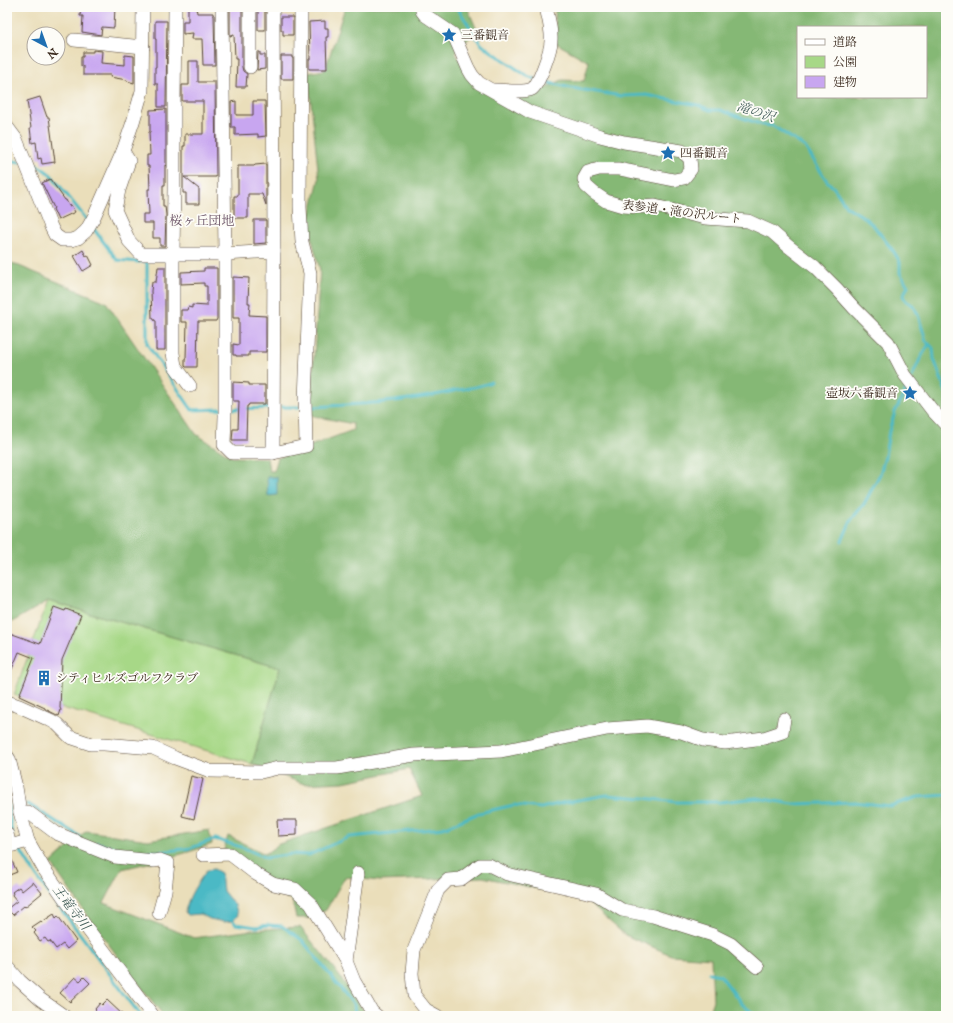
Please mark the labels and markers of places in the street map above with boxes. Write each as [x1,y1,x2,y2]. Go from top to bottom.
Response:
place icon: 三番観音 [440,26,458,44]
place label: 三番観音 [461,28,509,43]
place icon: 四番観音 [659,144,677,162]
place label: 四番観音 [680,146,728,161]
place icon: 壺坂六番観音 [901,384,919,402]
place label: 壺坂六番観音 [826,386,898,401]
building icon: シティヒルズゴルフクラブ [35,669,53,687]
place label: シティヒルズゴルフクラブ [56,671,198,686]

